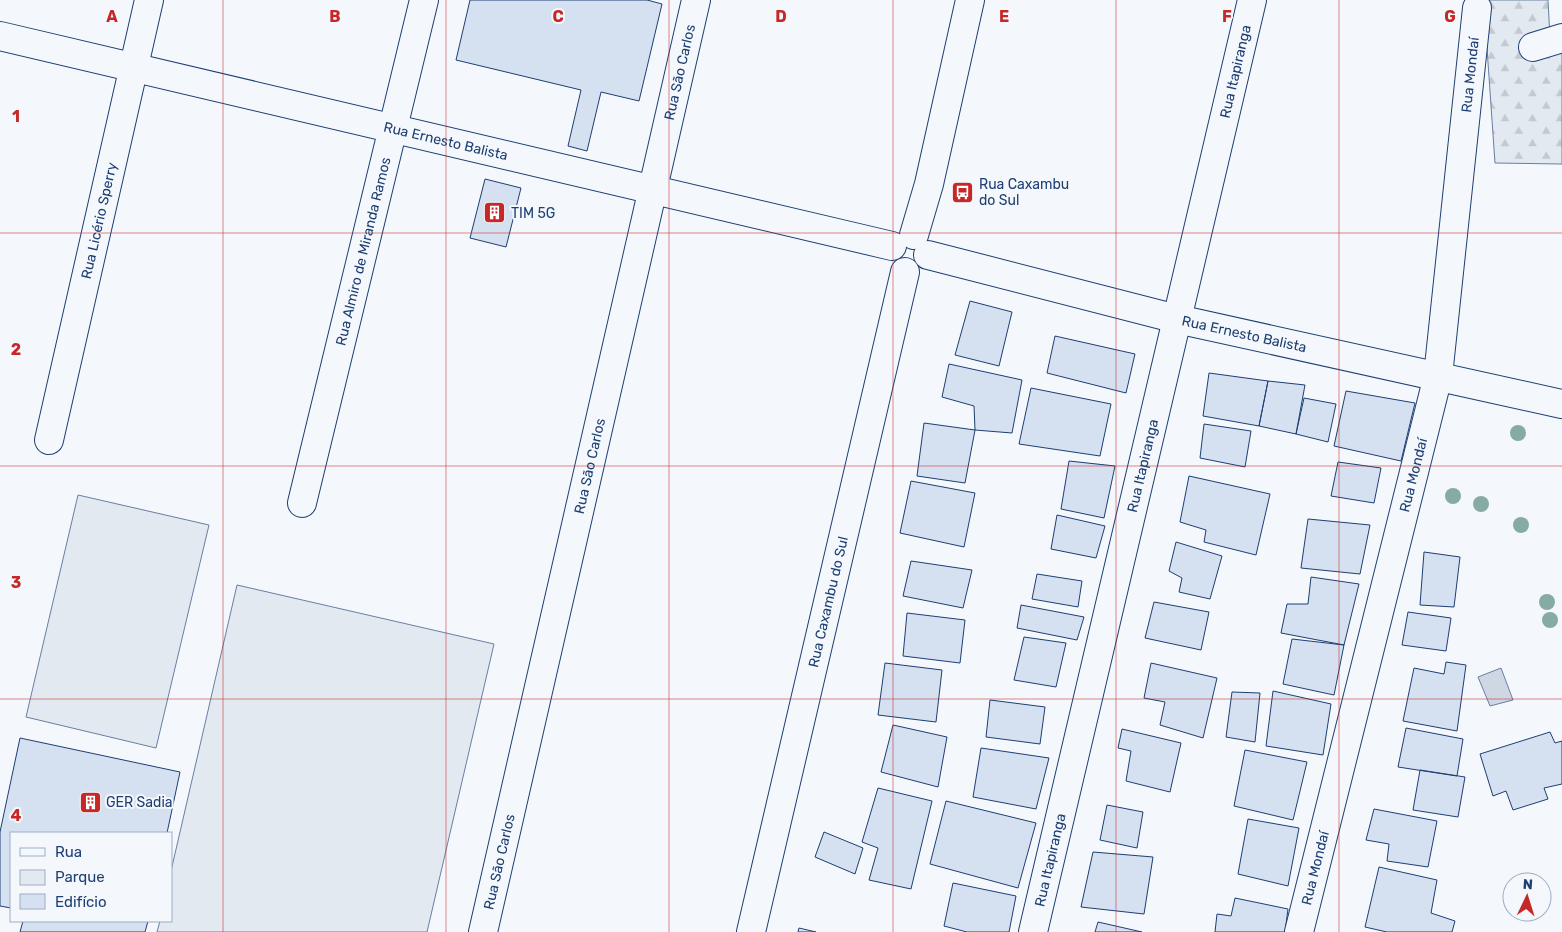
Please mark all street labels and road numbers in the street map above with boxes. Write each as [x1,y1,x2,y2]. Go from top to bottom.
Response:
street label: Rua São Carlos [660,23,699,122]
street label: Rua Itapiranga [1216,23,1254,120]
street label: Rua Mondaí [1457,36,1482,113]
street label: Rua Ernesto Balista [382,118,510,164]
street label: Rua Almiro de Miranda Ramos [332,155,394,347]
street label: Rua Licério Sperry [77,160,120,281]
street label: Rua Ernesto Balista [1180,312,1308,356]
street label: Rua São Carlos [570,416,609,516]
street label: Rua Itapiranga [1123,417,1162,514]
street label: Rua Mondaí [1396,436,1431,514]
street label: Rua Caxambu do Sul [805,535,852,669]
street label: Rua São Carlos [480,812,518,911]
street label: Rua Itapiranga [1031,812,1069,908]
street label: Rua Mondaí [1298,828,1333,907]

